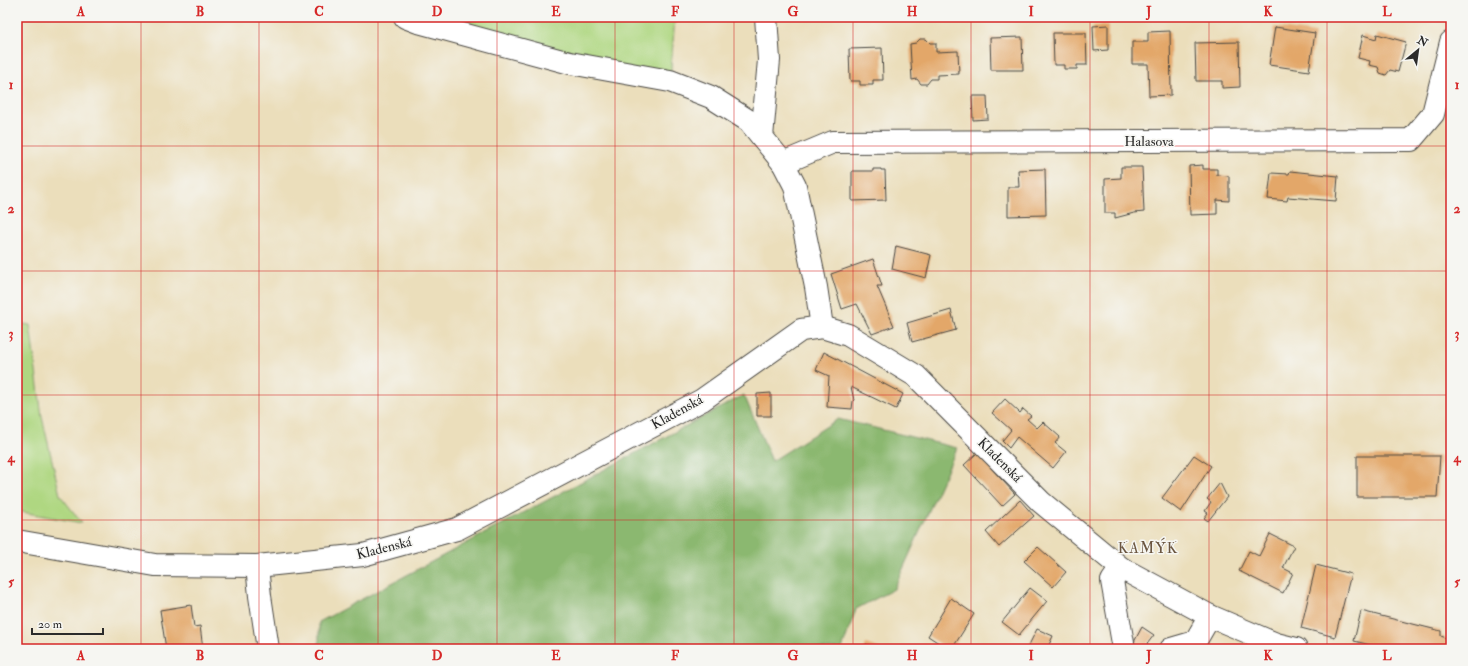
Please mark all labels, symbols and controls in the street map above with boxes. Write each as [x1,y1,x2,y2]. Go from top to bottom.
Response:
text: A [76,4,86,20]
text: B [196,4,204,20]
text: C [314,4,324,20]
text: D [432,4,443,20]
text: E [551,4,561,20]
text: F [671,4,680,20]
text: G [788,4,799,20]
text: H [907,4,918,20]
text: I [1028,4,1034,20]
text: J [1145,4,1152,21]
text: K [1263,4,1273,20]
text: L [1382,4,1392,20]
north arrow [1398,30,1438,70]
text: N [1414,33,1431,50]
text: 1 [9,77,14,93]
text: 1 [1455,77,1460,93]
street label: Halasova [1124,133,1174,150]
text: 2 [8,201,15,217]
text: 2 [1454,201,1461,217]
text: 3 [9,326,14,342]
text: 3 [1455,326,1460,342]
street label: Kladenská [648,391,706,433]
street label: Kladenská [974,434,1026,486]
text: 4 [6,450,15,466]
text: 4 [1452,450,1461,466]
street label: Kladenská [355,533,414,563]
district label: KAMÝK [1118,537,1178,558]
text: 5 [8,574,14,590]
text: 5 [1454,574,1460,590]
scale bar [32,610,103,636]
text: 20 m [38,617,63,632]
text: A [76,648,86,664]
text: B [196,648,204,664]
text: C [314,648,324,664]
text: D [432,648,443,664]
text: E [551,648,561,664]
text: F [671,648,680,664]
text: G [788,648,799,664]
text: H [907,648,918,664]
text: I [1028,648,1034,664]
text: J [1145,648,1152,665]
text: K [1263,648,1273,664]
text: L [1382,648,1392,664]

